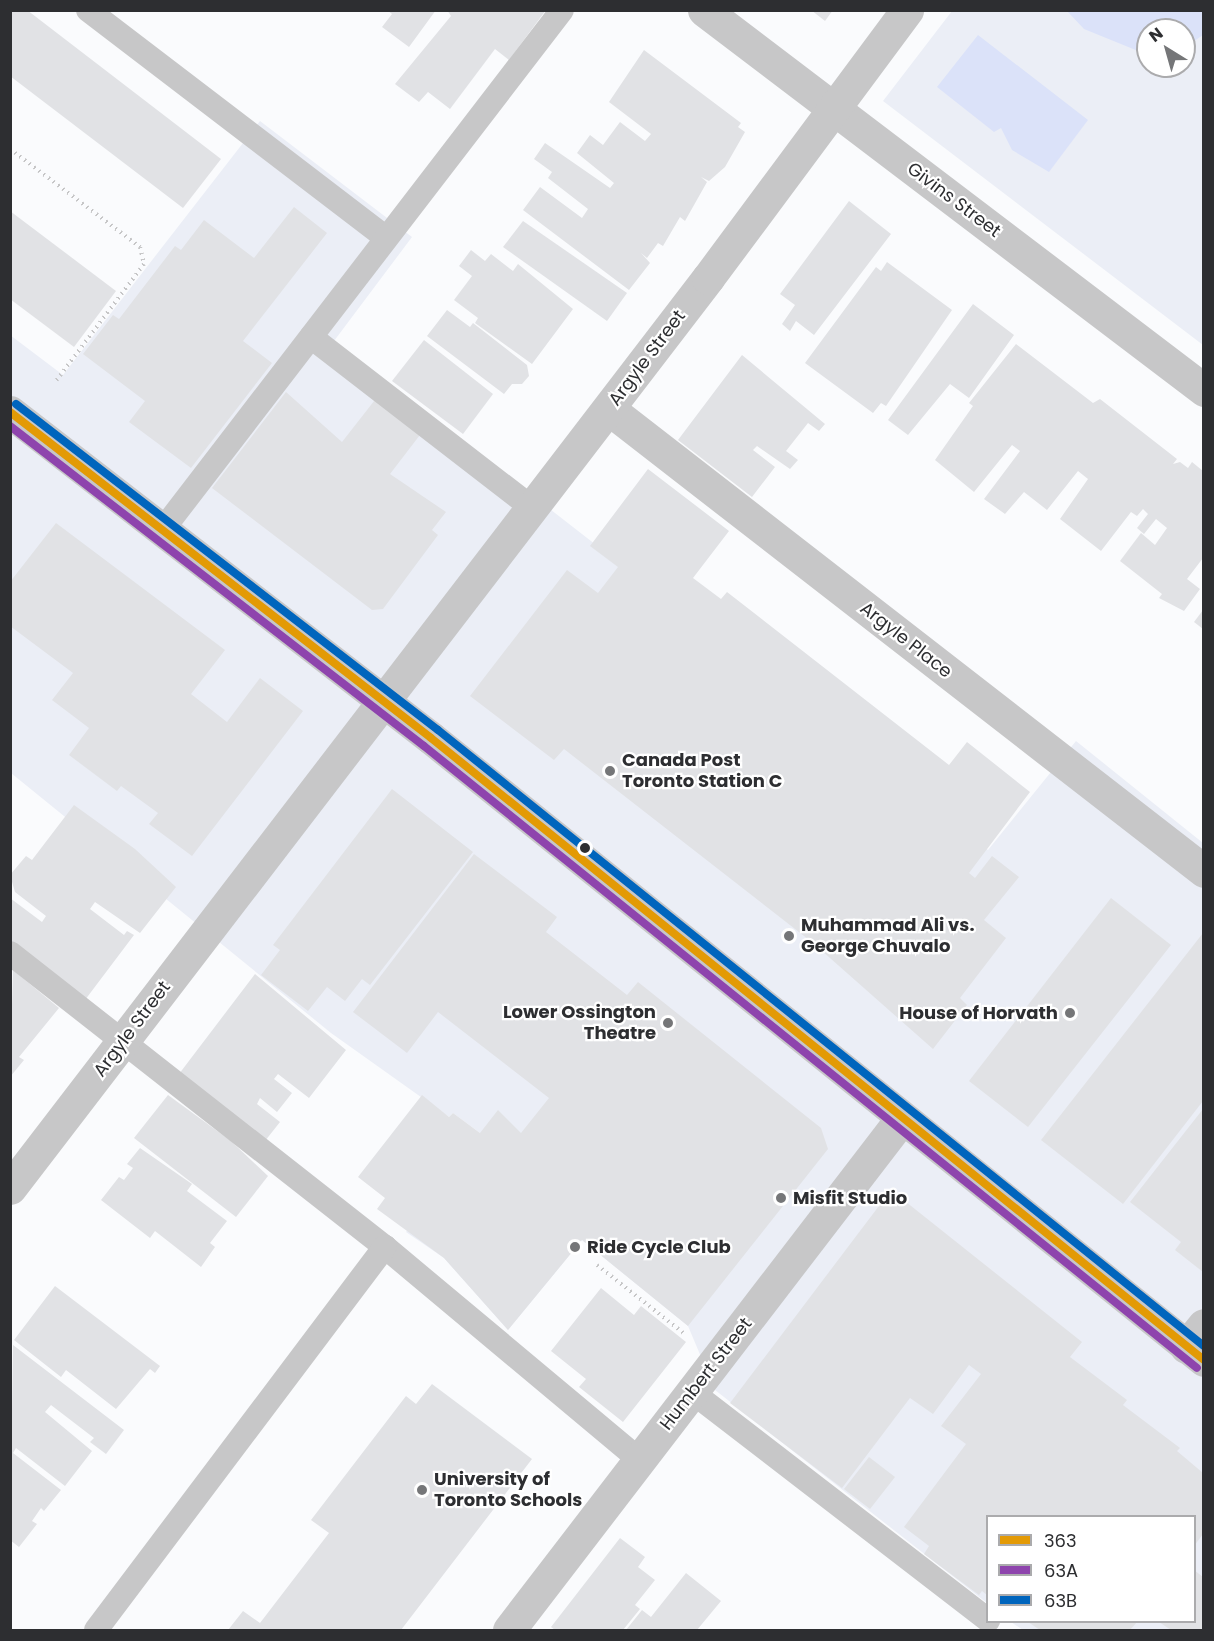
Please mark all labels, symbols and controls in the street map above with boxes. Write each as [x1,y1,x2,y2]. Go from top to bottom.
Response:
north arrow [1136,18,1196,78]
text: N [1144,22,1168,48]
street label: Givins Street [903,158,1005,242]
street label: Argyle Street [604,306,690,410]
street label: Argyle Place [856,597,956,683]
place label: Canada Post Toronto Station C [622,750,782,792]
marker: Canada Post Toronto Station C [603,764,617,778]
unlabelled marker [579,842,591,854]
place label: Muhammad Ali vs. George Chuvalo [801,915,974,958]
marker: Muhammad Ali vs. George Chuvalo [782,929,796,943]
street label: Argyle Street [89,977,175,1081]
place label: Lower Ossington Theatre [503,1002,656,1044]
place label: House of Horvath [899,1002,1058,1024]
marker: House of Horvath [1063,1006,1077,1020]
marker: Lower Ossington Theatre [661,1016,675,1030]
place label: Misfit Studio [793,1187,907,1209]
marker: Misfit Studio [774,1191,788,1205]
place label: Ride Cycle Club [587,1236,731,1258]
marker: Ride Cycle Club [568,1240,582,1254]
street label: Humbert Street [655,1314,757,1434]
place label: University of Toronto Schools [434,1469,582,1512]
marker: University of Toronto Schools [415,1483,429,1497]
legend [986,1515,1196,1623]
text: 363 [1044,1528,1077,1553]
text: 63A [1044,1558,1078,1583]
text: 63B [1044,1588,1077,1613]

